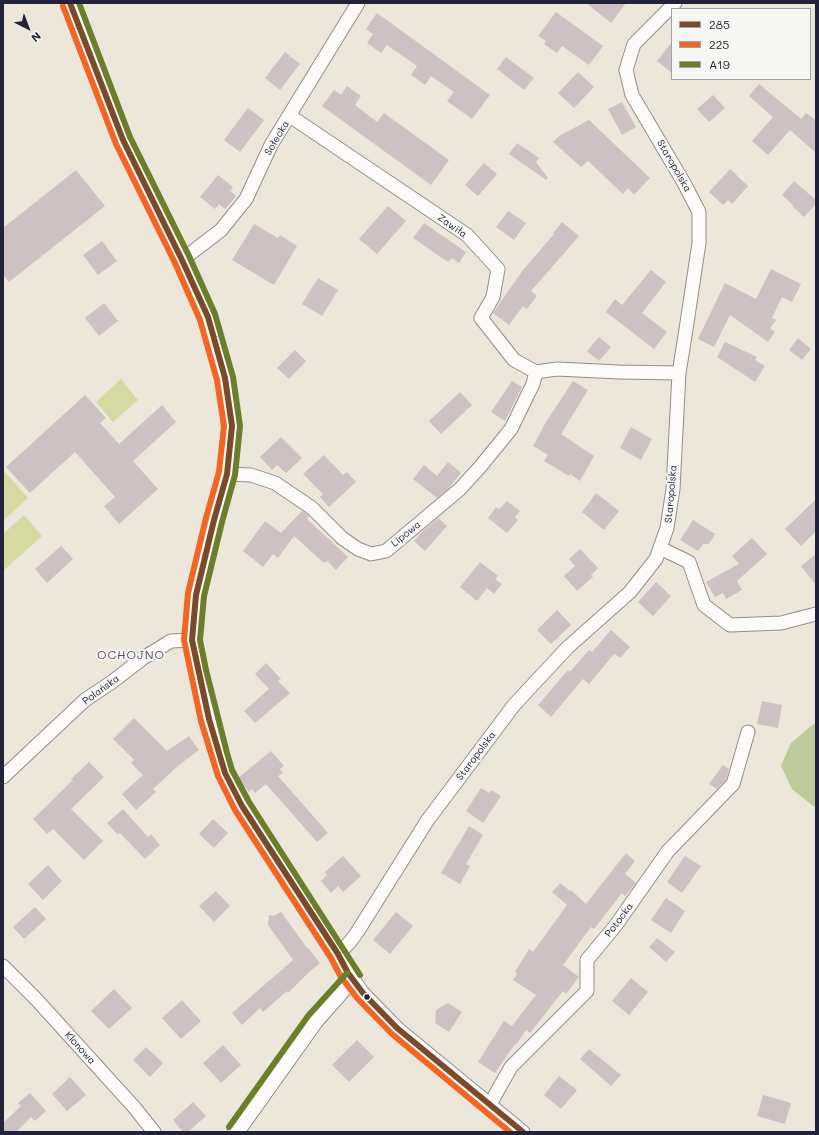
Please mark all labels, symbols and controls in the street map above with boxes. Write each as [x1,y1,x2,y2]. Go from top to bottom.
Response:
north arrow [8,8,48,48]
legend [671,8,811,80]
text: 285 [709,16,730,32]
text: N [28,29,44,46]
text: 225 [709,36,729,52]
text: A19 [709,56,730,72]
street label: Sołecka [262,119,292,157]
street label: Staropolska [654,138,694,194]
street label: Zawiła [435,212,469,240]
street label: Staropolska [662,464,680,524]
street label: Lipowa [389,519,423,549]
district label: OCHOJNO [97,648,165,662]
street label: Polańska [80,673,122,707]
street label: Staropolska [454,729,498,783]
street label: Potocka [602,901,636,939]
unlabelled marker [362,992,372,1002]
street label: Klonowa [62,1029,98,1067]

